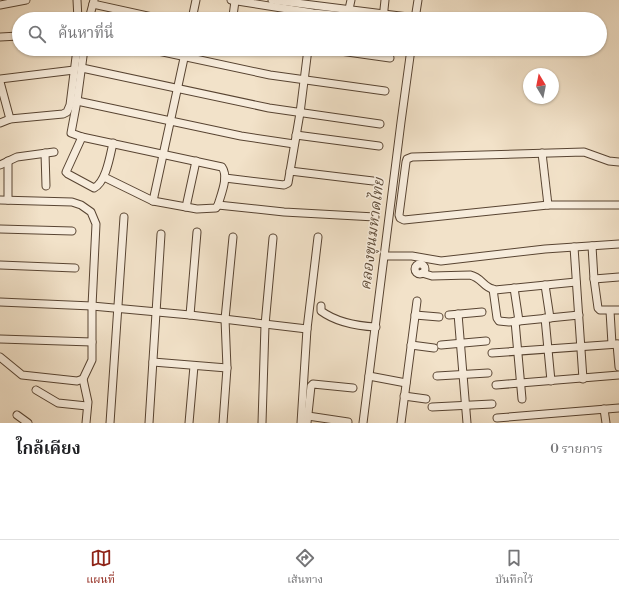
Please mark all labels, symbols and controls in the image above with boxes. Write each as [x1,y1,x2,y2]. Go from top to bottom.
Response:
search box [12,12,607,56]
icon: search [26,23,48,45]
text: ค้นหาที่นี่ [58,24,114,43]
north arrow [523,68,559,104]
water label: คลองขุนมหาดไทย [354,175,389,291]
text: ใกล้เคียง [16,438,81,460]
text: 0 รายการ [550,441,603,457]
tab: แผนที่ [86,547,115,589]
tab: เส้นทาง [287,547,323,589]
tab: บันทึกไว้ [495,547,533,589]

